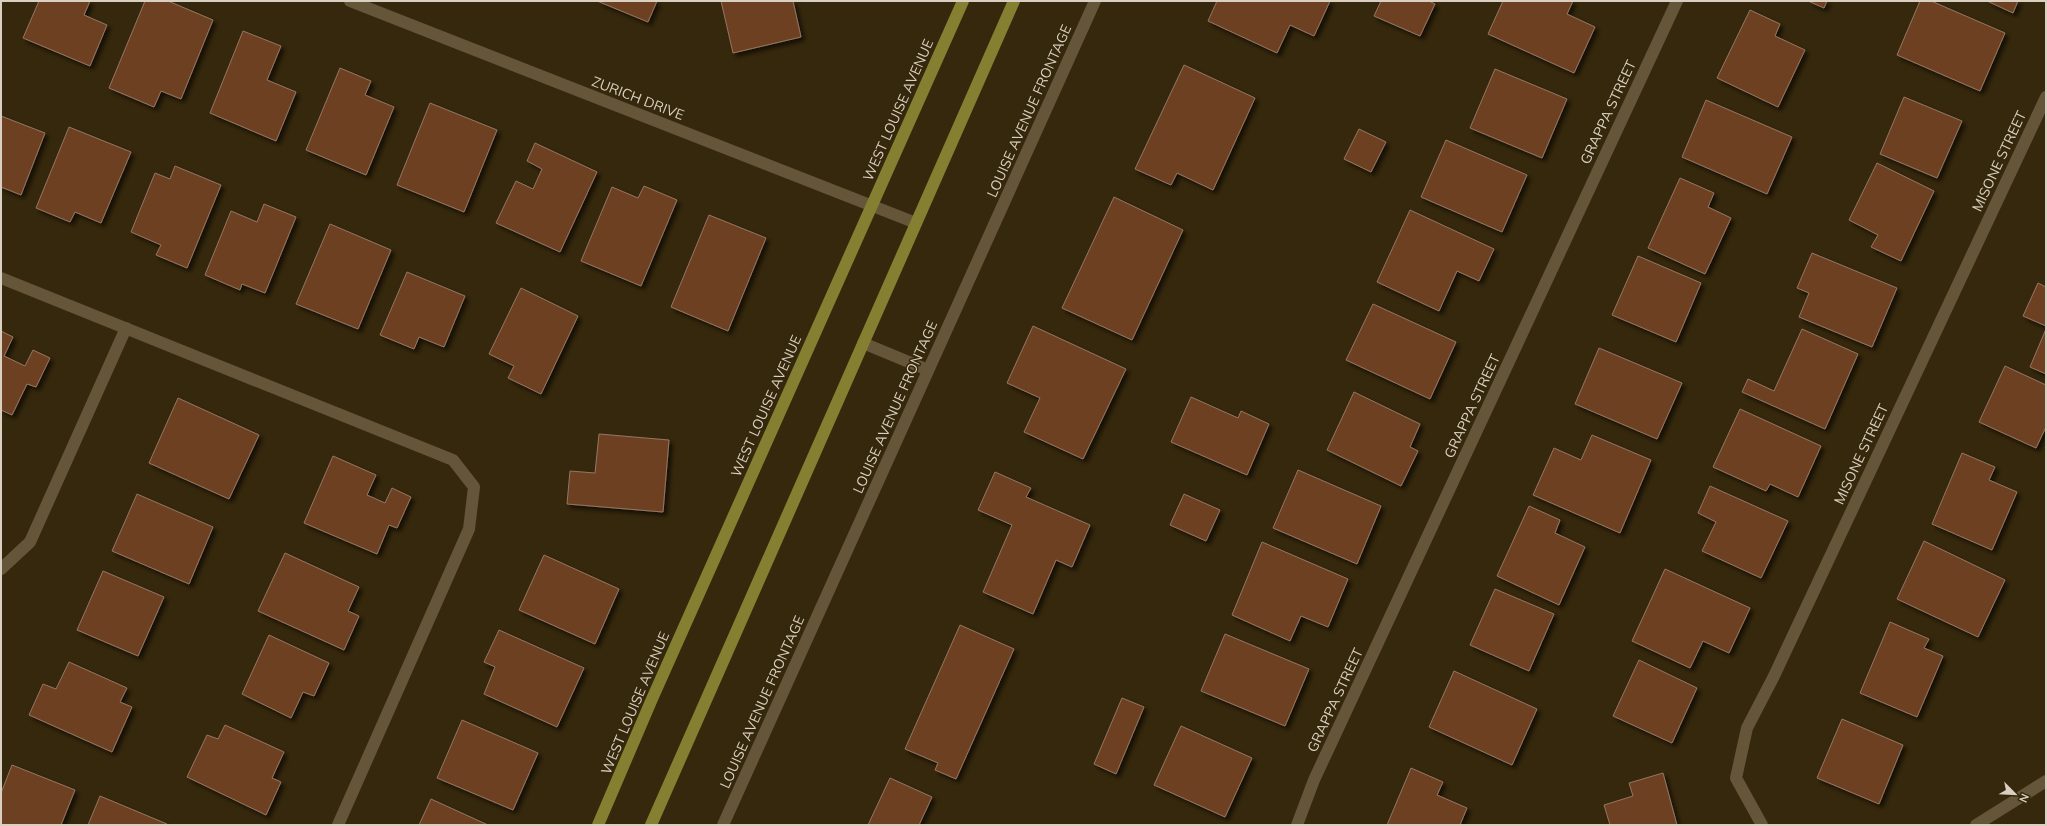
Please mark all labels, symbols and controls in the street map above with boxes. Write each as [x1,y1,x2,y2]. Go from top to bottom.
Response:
street label: LOUISE AVENUE FRONTAGE [983,22,1075,200]
street label: WEST LOUISE AVENUE [859,36,937,184]
street label: GRAPPA STREET [1576,57,1640,167]
street label: ZURICH DRIVE [589,72,687,124]
street label: MISONE STREET [1968,107,2030,214]
street label: LOUISE AVENUE FRONTAGE [849,318,941,496]
street label: WEST LOUISE AVENUE [727,332,805,480]
street label: GRAPPA STREET [1440,351,1504,461]
street label: MISONE STREET [1830,400,1892,507]
street label: LOUISE AVENUE FRONTAGE [716,613,808,791]
street label: WEST LOUISE AVENUE [597,629,673,777]
street label: GRAPPA STREET [1303,645,1367,755]
north arrow [1995,774,2035,814]
text: N [2016,791,2032,805]

